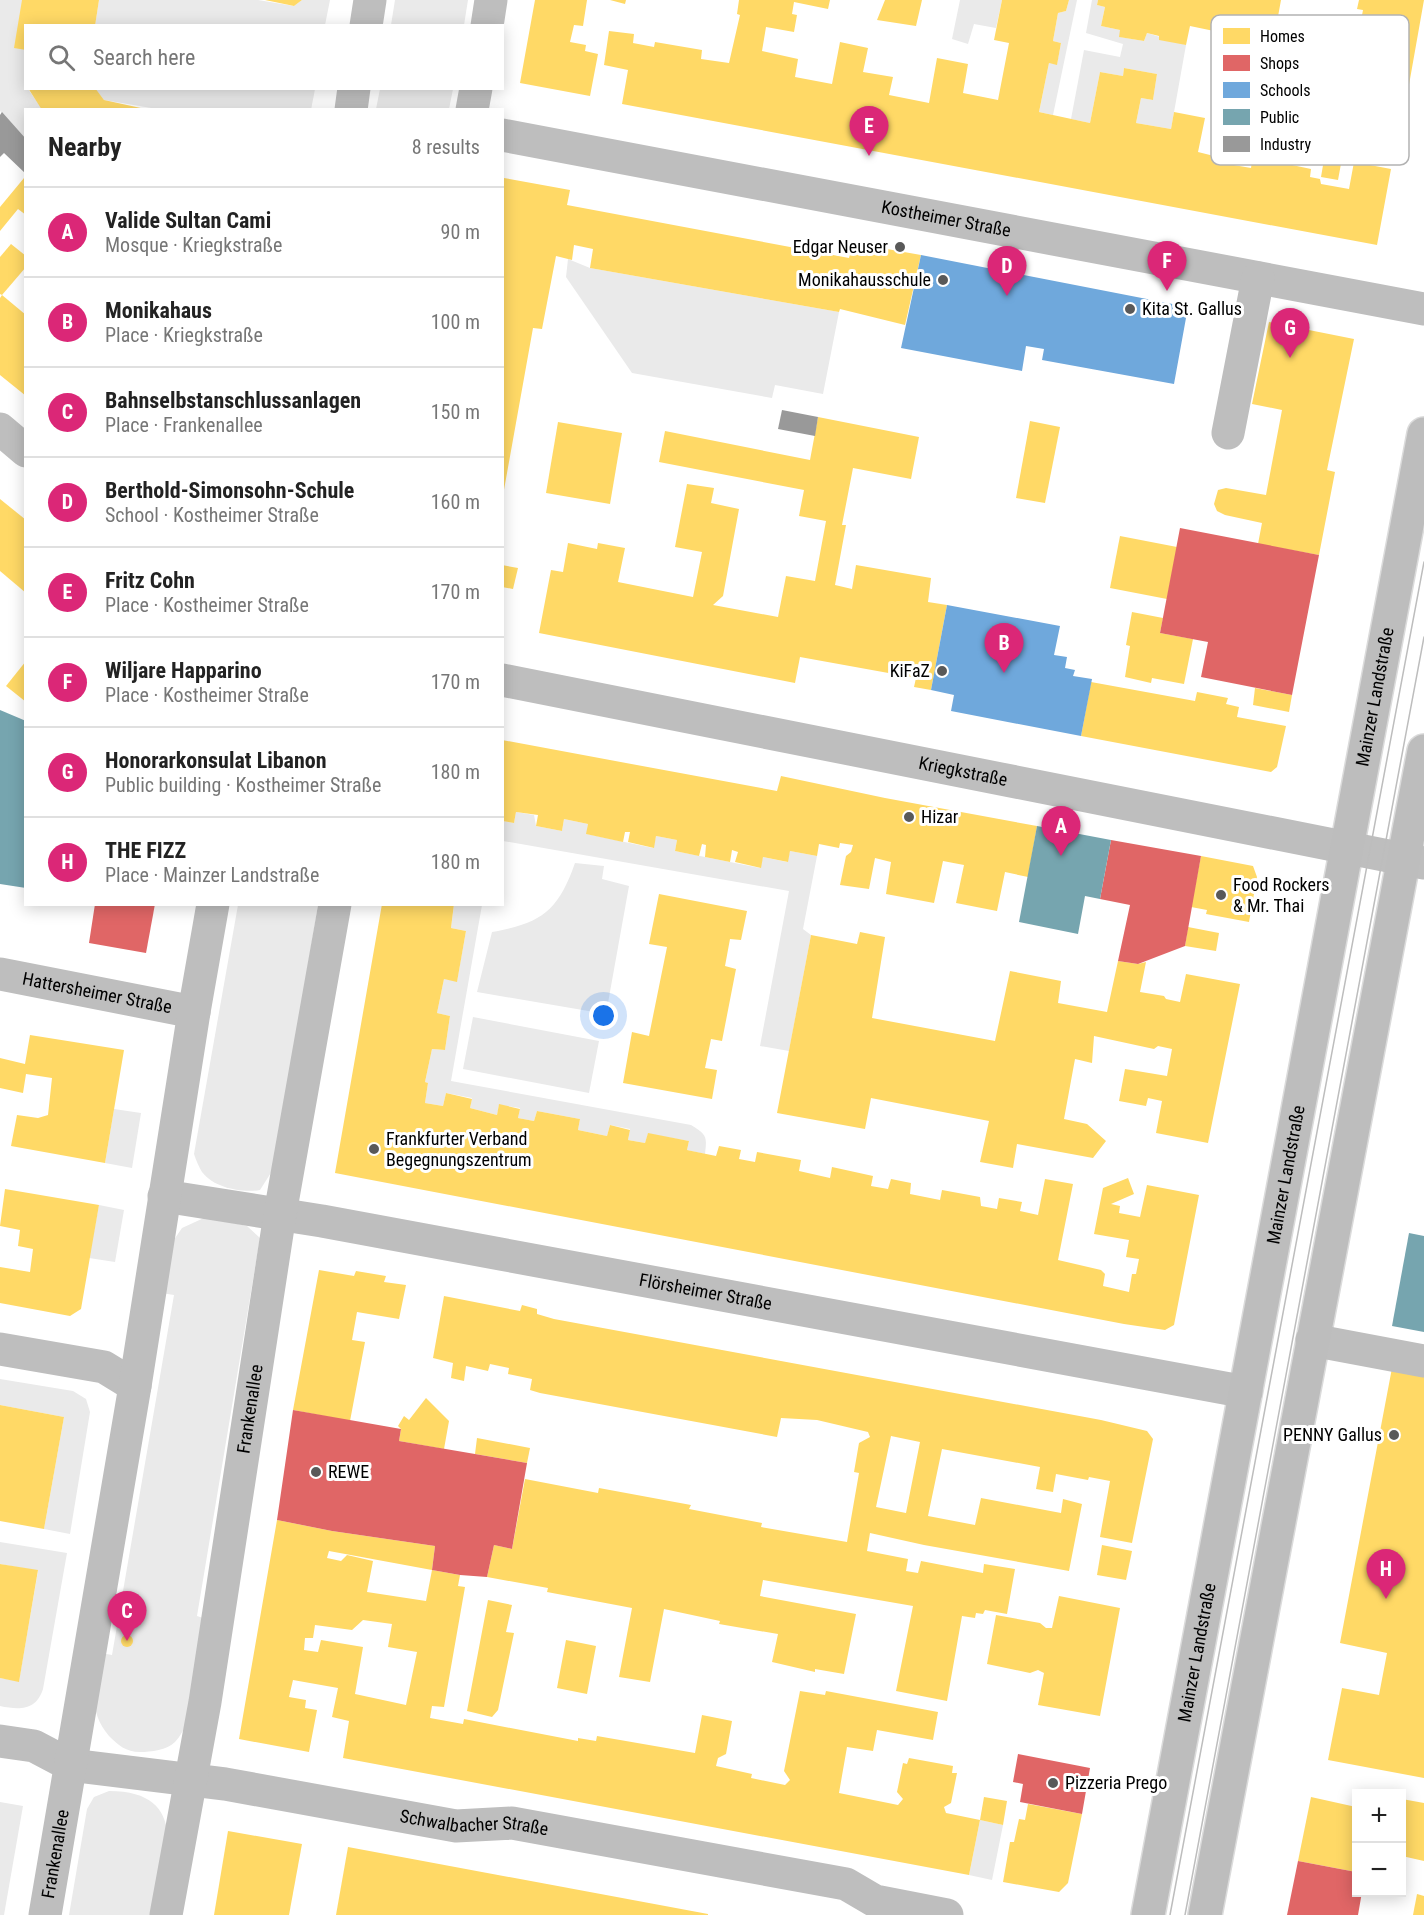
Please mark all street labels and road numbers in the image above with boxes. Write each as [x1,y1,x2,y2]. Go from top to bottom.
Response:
street label: Kostheimer Straße [880,196,1013,241]
street label: Mainzer Landstraße [1351,626,1398,768]
street label: Kriegkstraße [917,752,1009,790]
street label: Hattersheimer Straße [21,968,174,1017]
street label: Mainzer Landstraße [1262,1103,1309,1246]
street label: Flörsheimer Straße [637,1269,774,1314]
street label: Frankenallee [232,1363,267,1455]
street label: Mainzer Landstraße [1173,1581,1220,1724]
street label: Schwalbacher Straße [398,1805,550,1839]
street label: Frankenallee [37,1808,73,1900]

